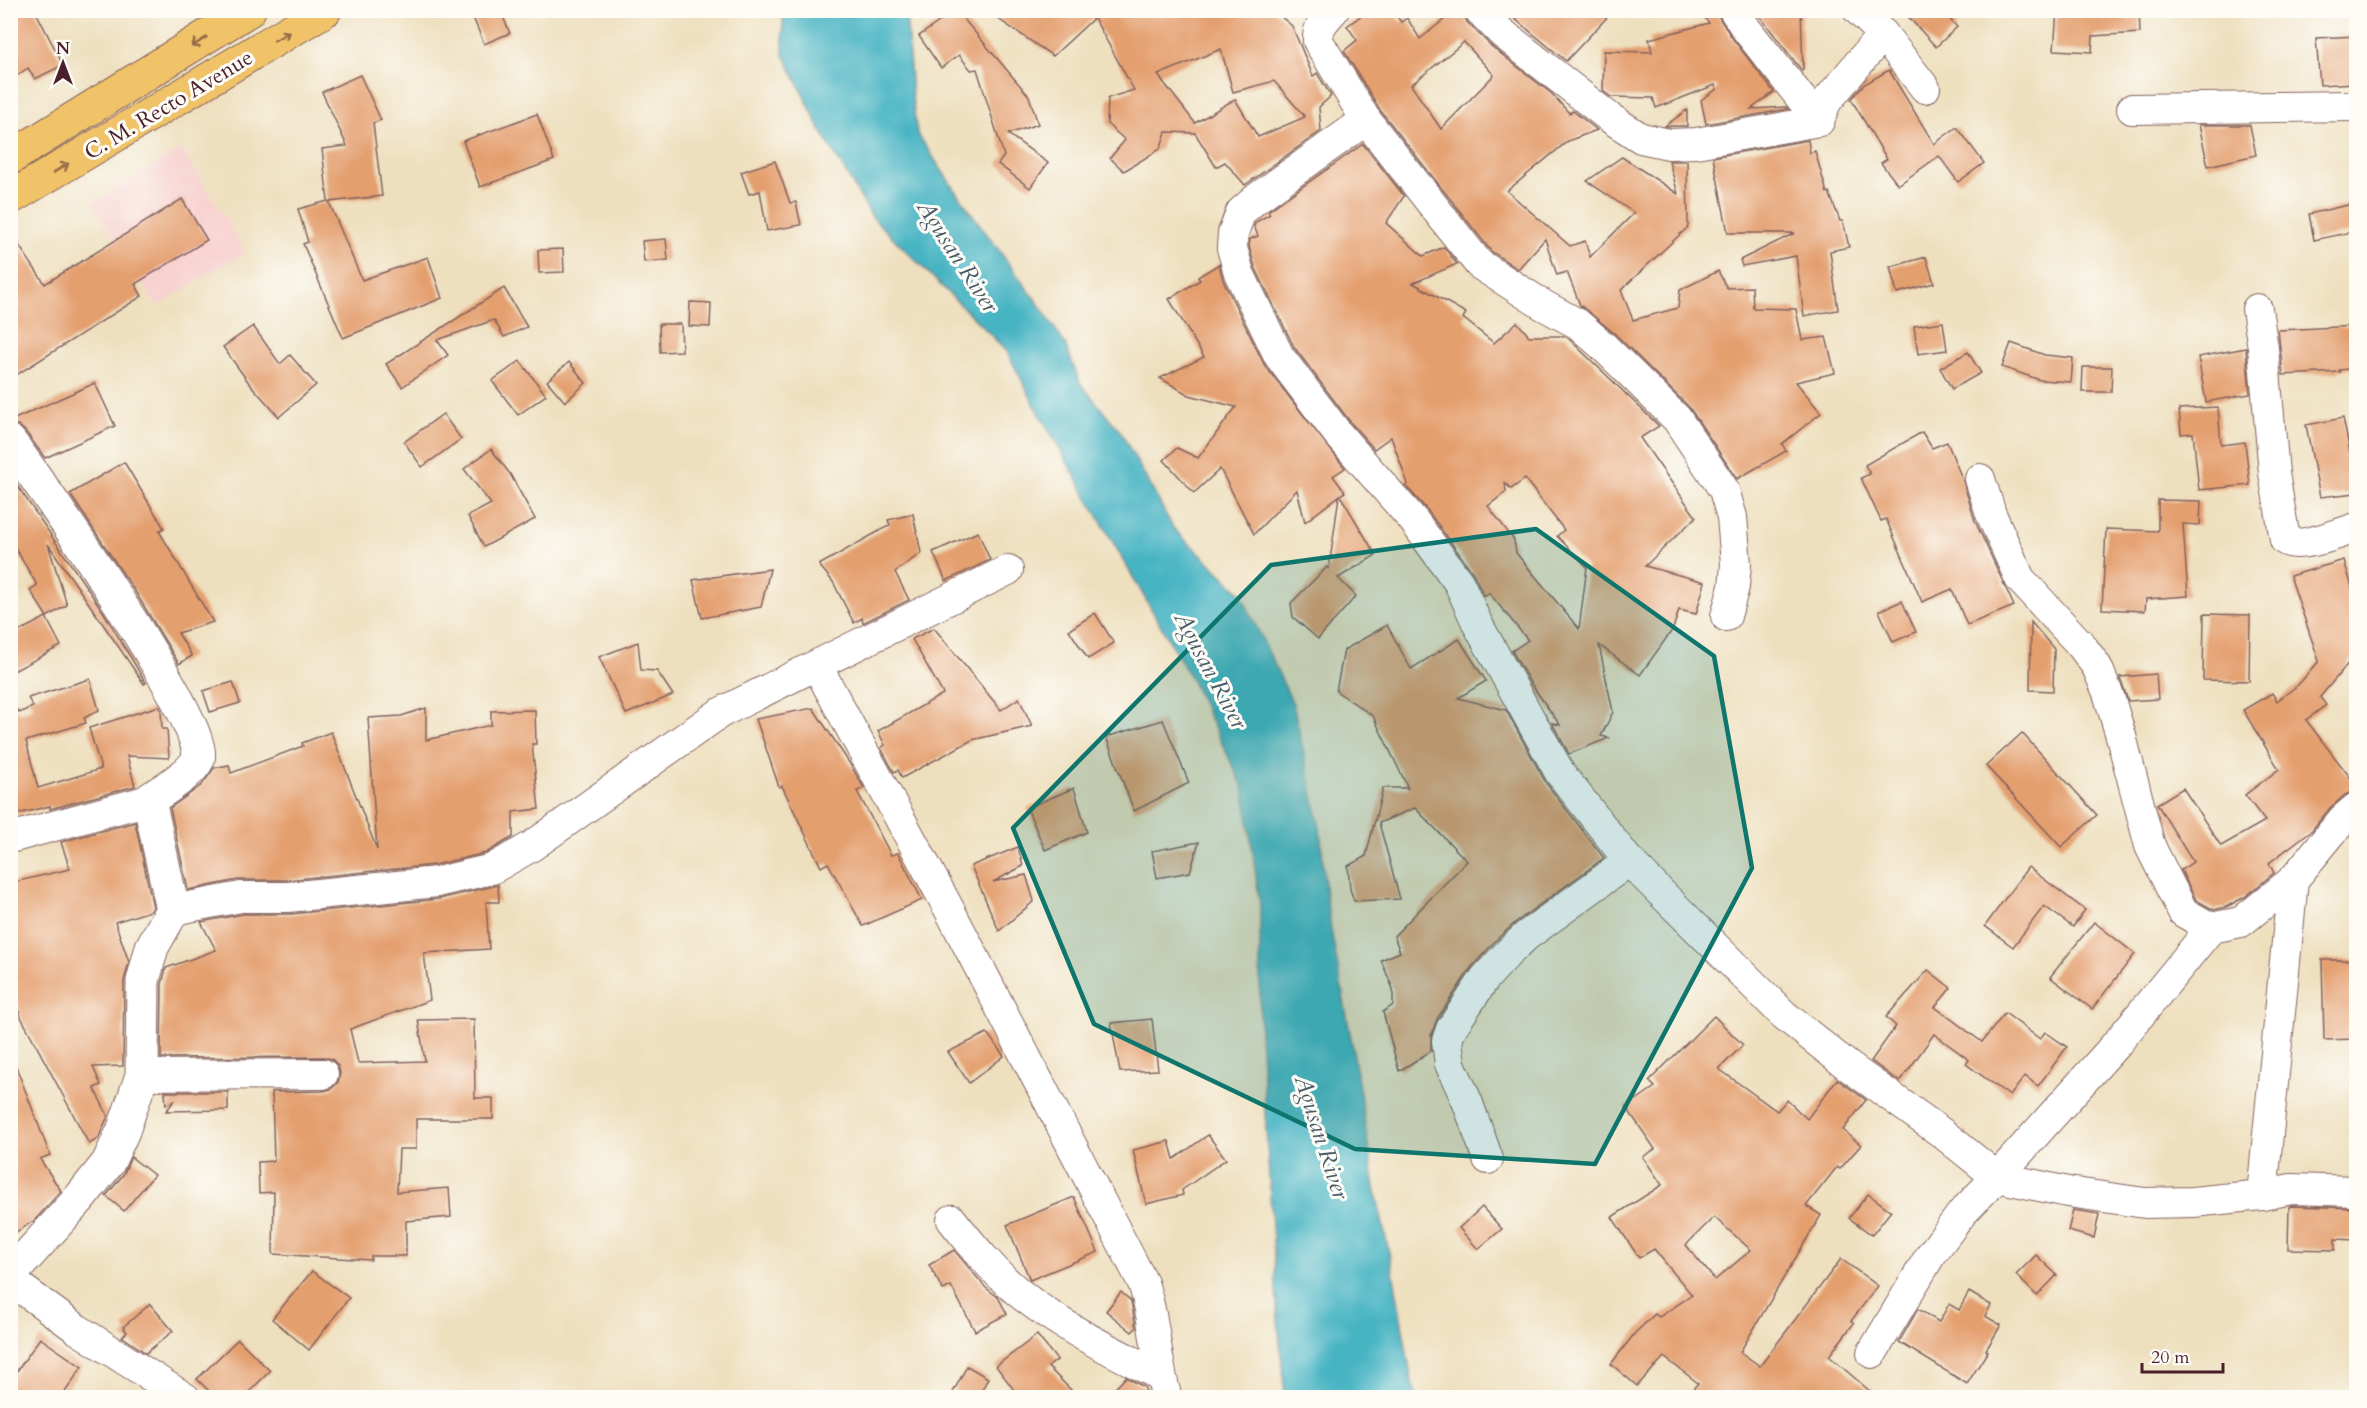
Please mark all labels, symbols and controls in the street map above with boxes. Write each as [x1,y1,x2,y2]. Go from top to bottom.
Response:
one-way arrow [273,30,290,42]
north arrow [33,33,93,93]
one-way arrow [191,36,208,48]
text: N [56,38,70,60]
street label: C. M. Recto Avenue [79,43,258,167]
one-way arrow [52,161,69,173]
water label: Agusan River [908,192,1007,320]
water label: Agusan River [1165,605,1256,736]
water label: Agusan River [1286,1070,1357,1205]
scale bar [2142,1336,2223,1374]
text: 20 m [2151,1345,2190,1370]

